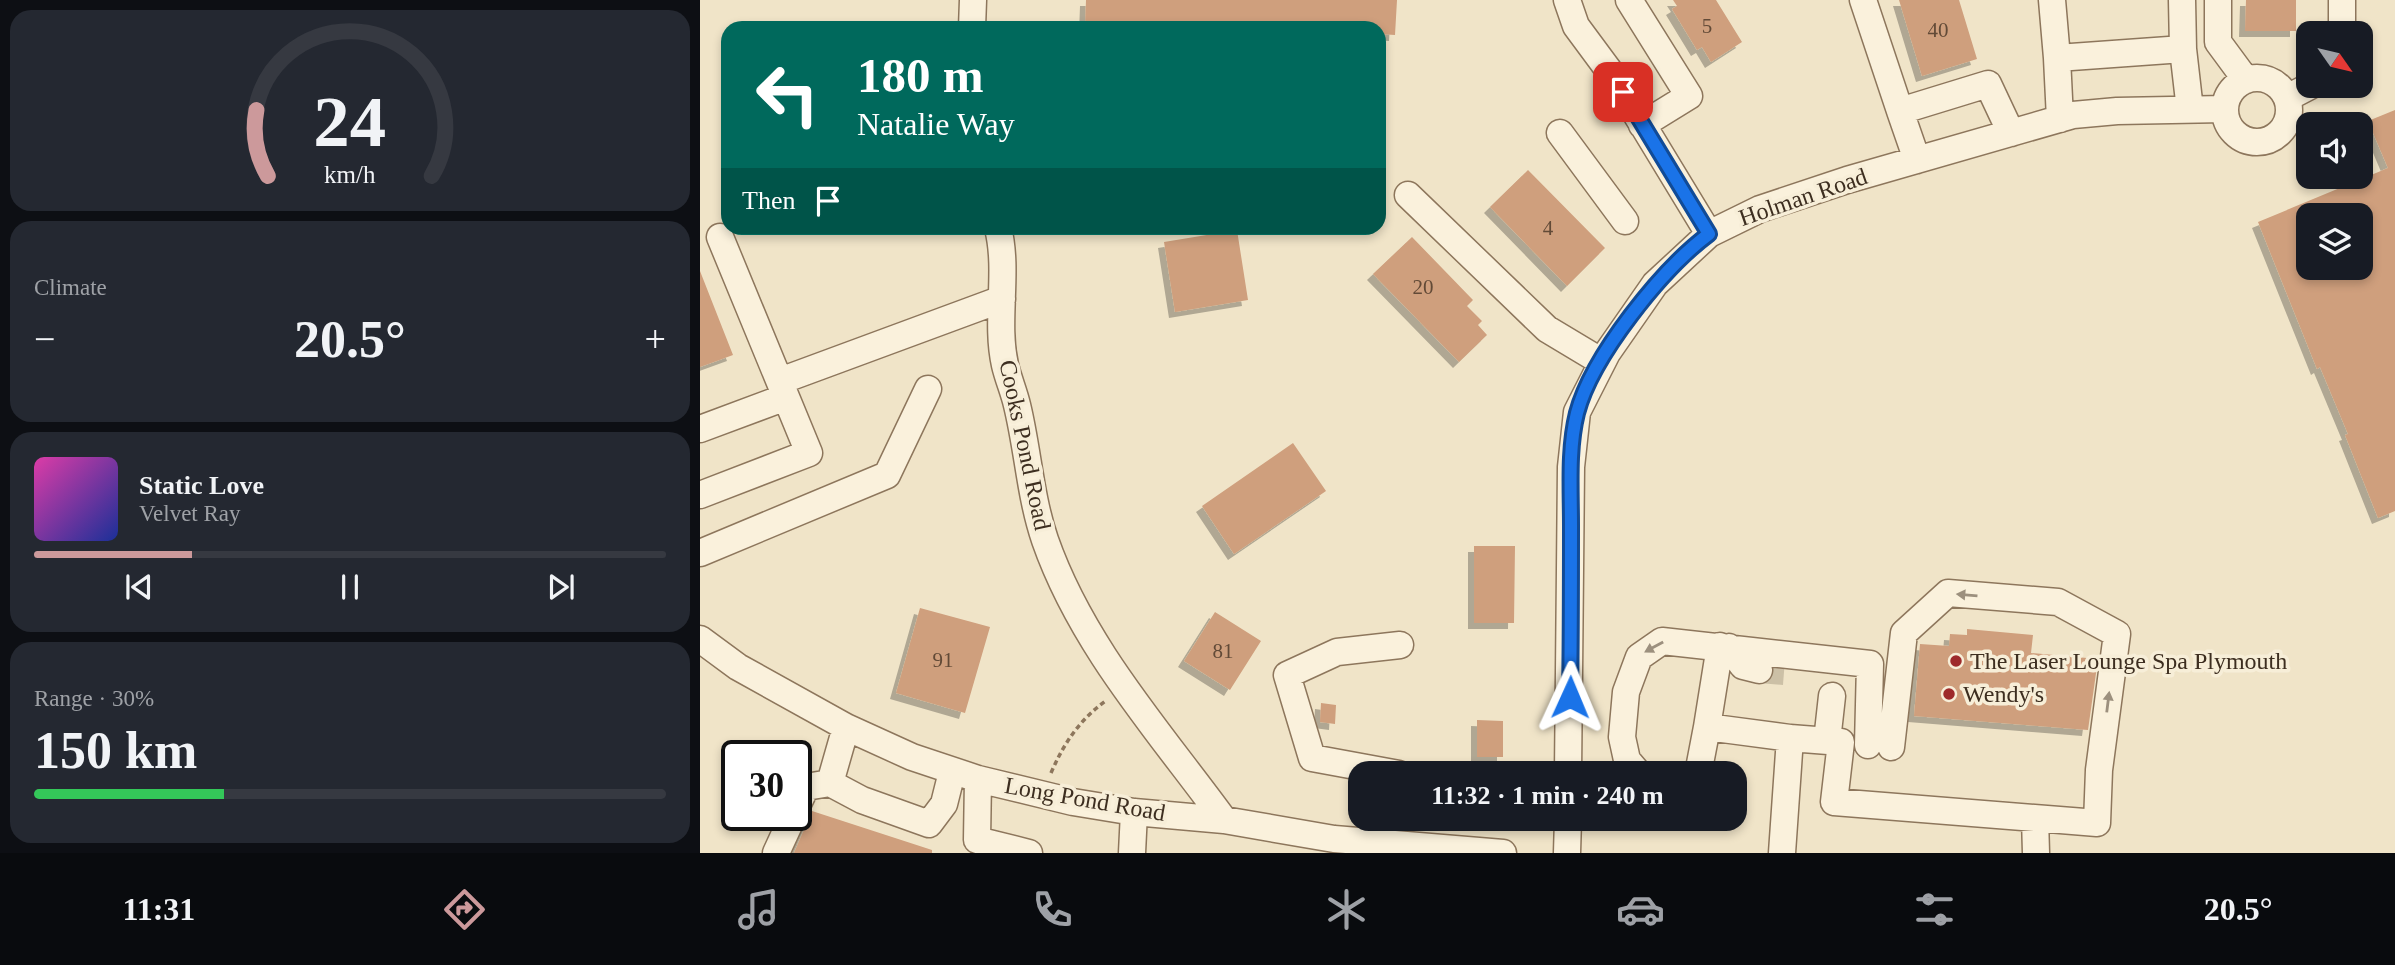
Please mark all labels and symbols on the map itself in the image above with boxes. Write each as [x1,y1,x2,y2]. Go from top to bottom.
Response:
house number: 5 [1702,14,1712,38]
house number: 40 [1928,18,1949,42]
north arrow [2296,21,2373,98]
pin [1593,62,1653,122]
street label: Holman Road [1735,163,1871,231]
house number: 4 [1543,216,1554,240]
house number: 20 [1413,275,1434,299]
street label: Cooks Pond Road [994,358,1056,532]
one-way arrow [1956,589,1978,600]
house number: 81 [1213,639,1234,663]
one-way arrow [1645,641,1664,653]
house number: 91 [933,648,954,672]
place label: The Laser Lounge Spa Plymouth [1970,648,2287,674]
marker: The Laser Lounge Spa Plymouth [1948,653,1964,669]
position arrow [1533,660,1607,734]
place label: Wendy's [1963,681,2044,707]
marker: Wendy's [1941,686,1957,702]
one-way arrow [2103,691,2114,713]
speed limit sign: 30 [721,740,812,831]
street label: Long Pond Road [1003,772,1167,826]

